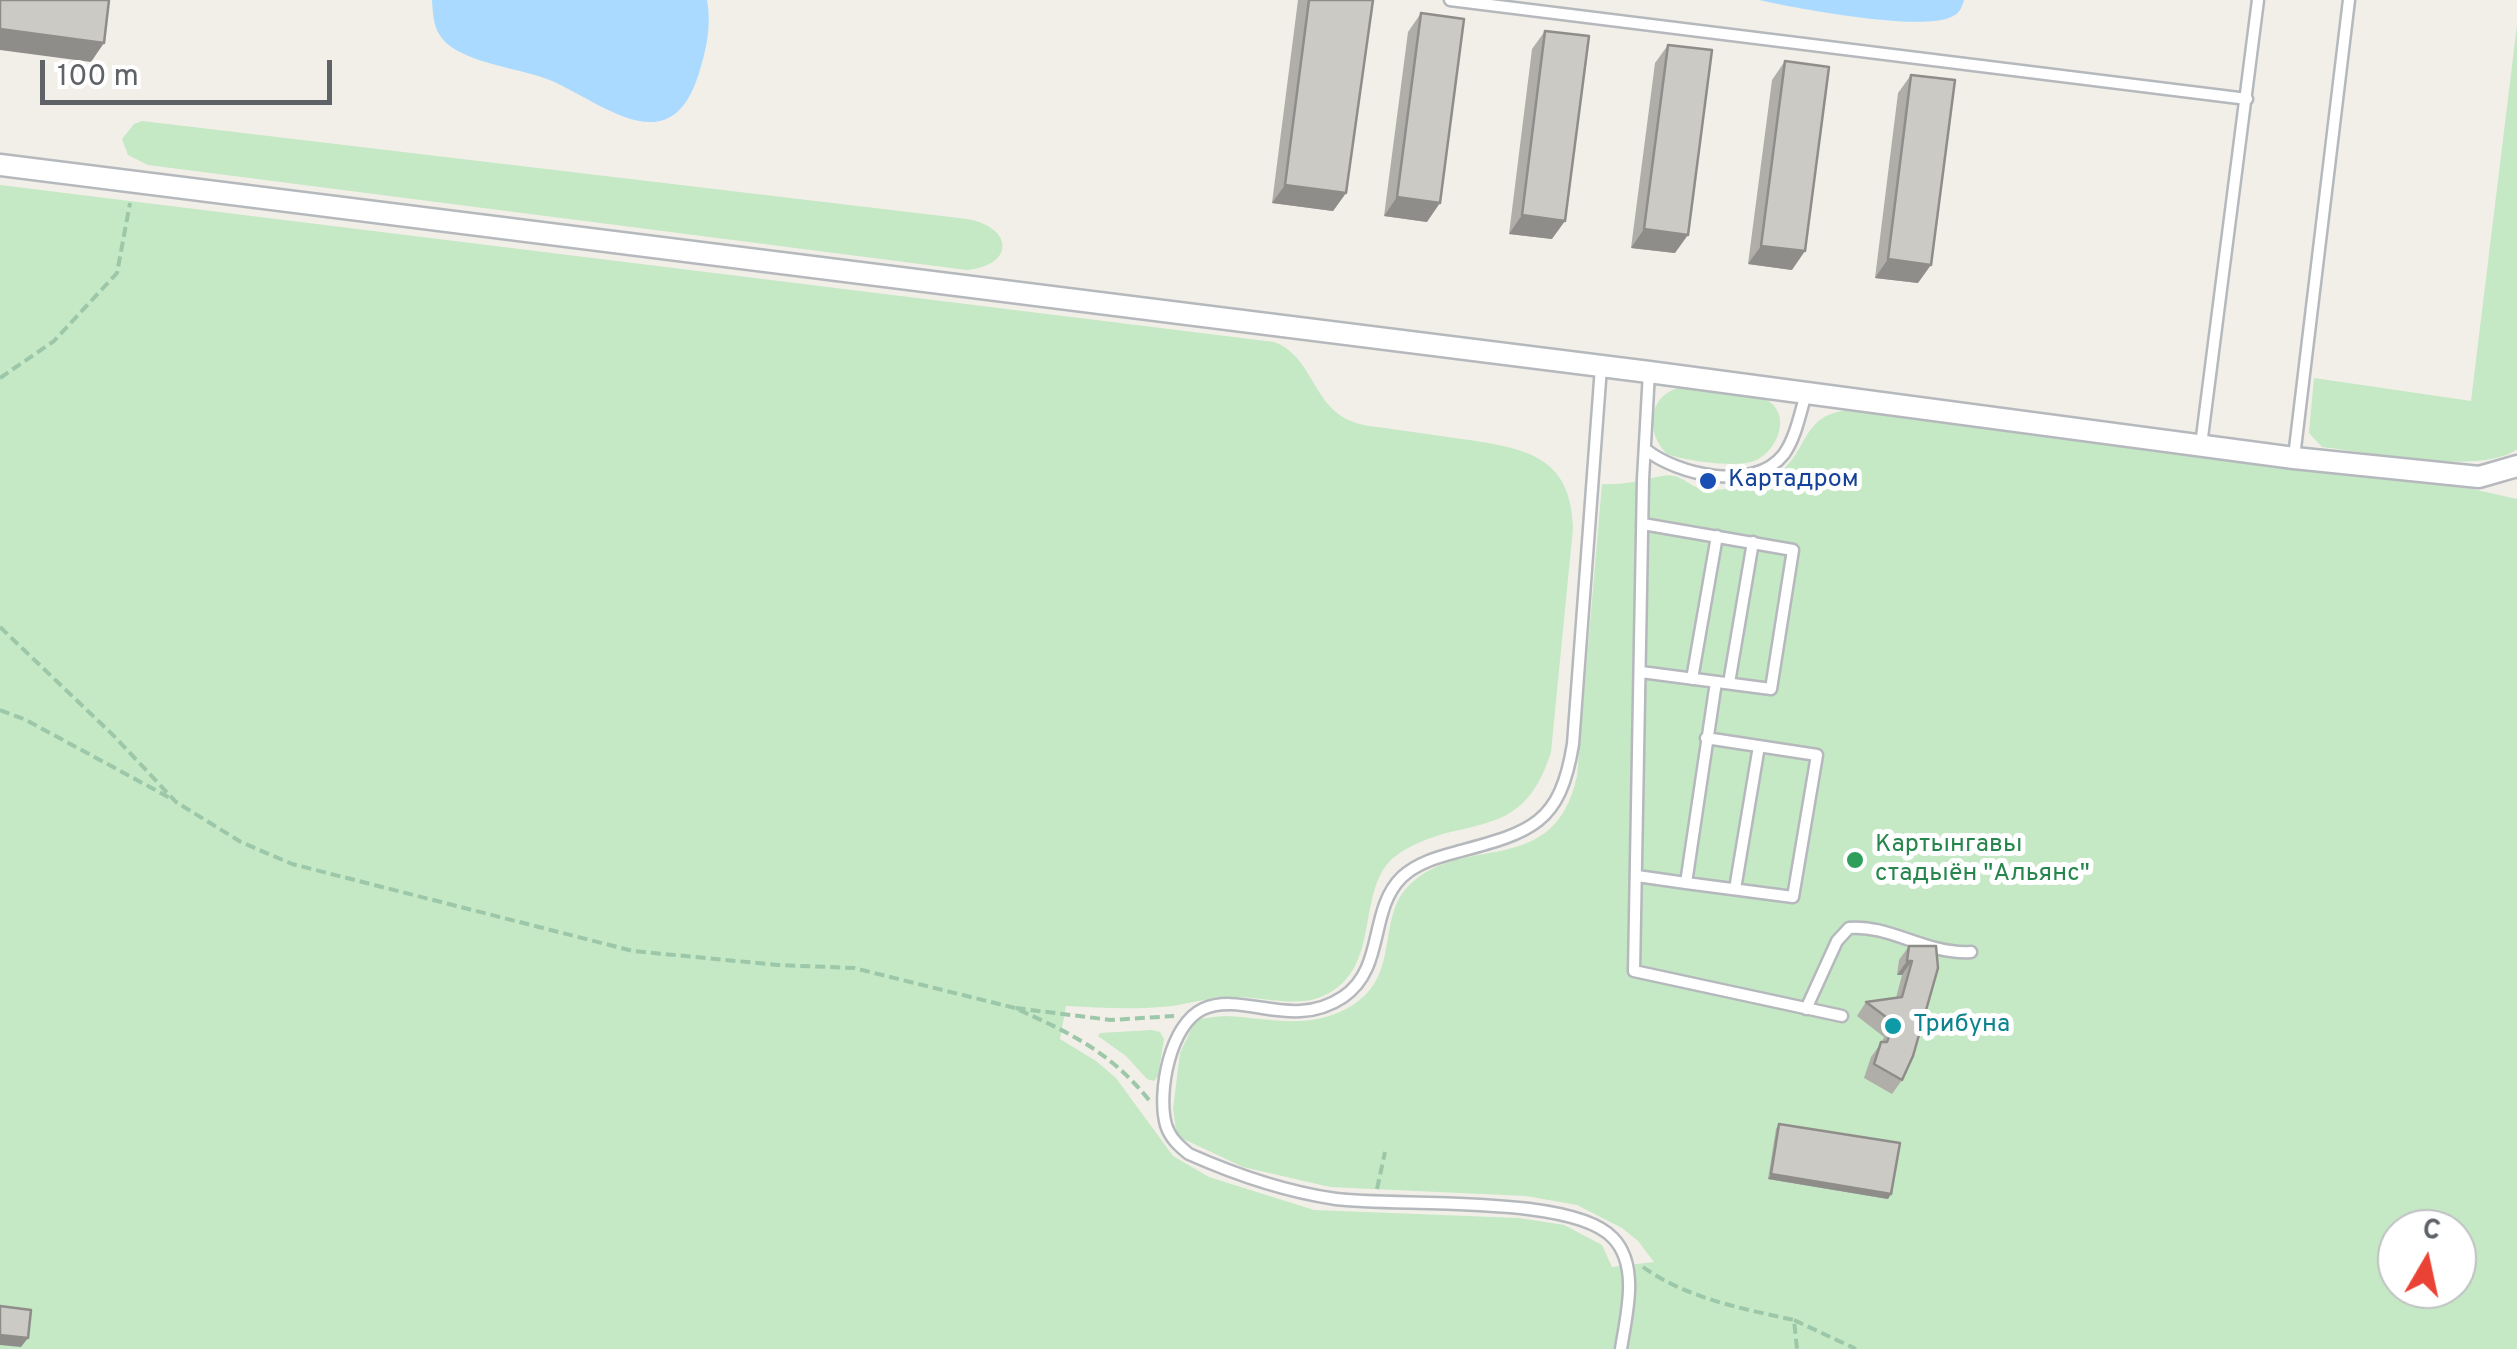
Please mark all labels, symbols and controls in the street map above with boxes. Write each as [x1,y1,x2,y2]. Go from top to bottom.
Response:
scale bar [45,40,338,102]
text: 100 m [57,59,139,96]
place label: Картадром [1728,466,1859,496]
marker: Картадром [1697,470,1719,492]
place label: Картынгавы стадыён "Альянс" [1875,831,2090,890]
marker: Картынгавы стадыён "Альянс" [1844,849,1866,871]
place label: Трибуна [1913,1011,2010,1041]
marker: Трибуна [1882,1015,1904,1037]
north arrow [2377,1209,2477,1309]
text: С [2420,1212,2443,1251]

